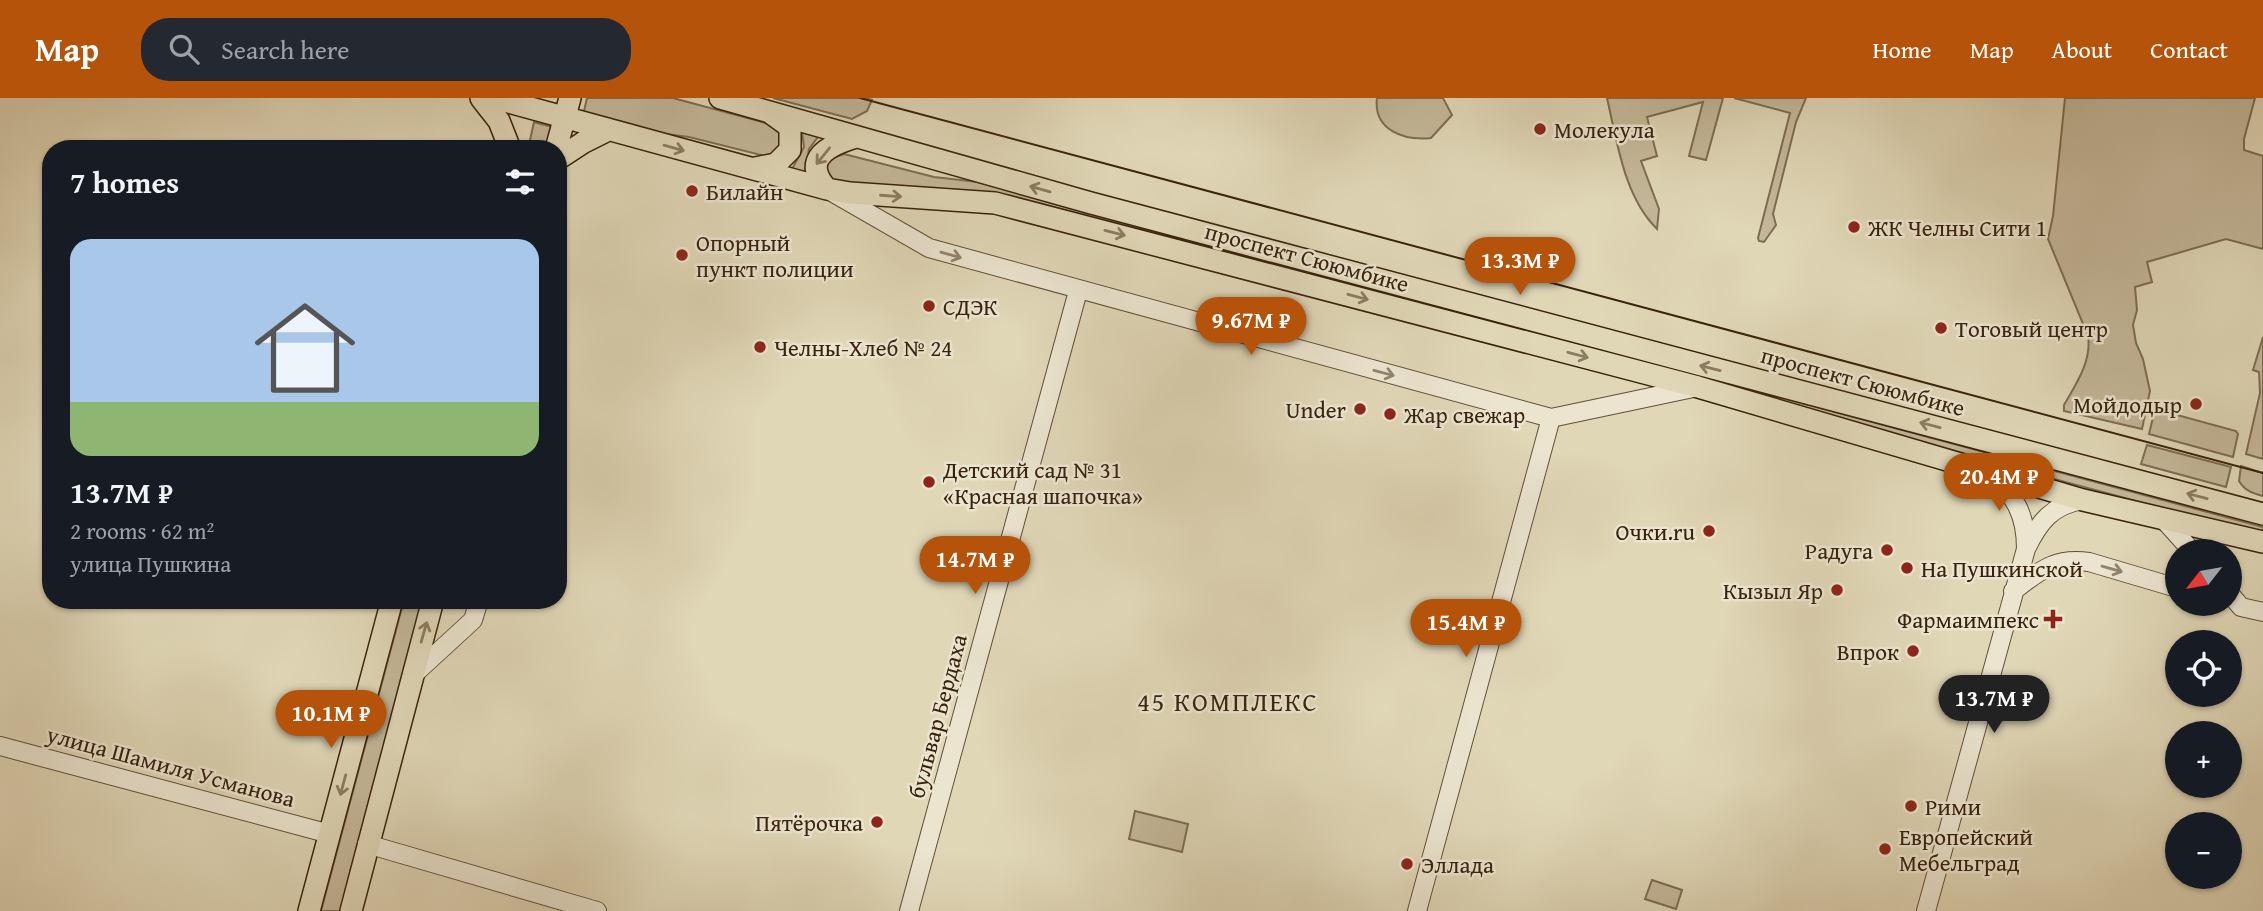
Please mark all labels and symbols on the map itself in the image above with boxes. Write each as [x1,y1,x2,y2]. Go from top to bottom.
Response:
place label: Молекула [1554,113,1655,146]
marker: Молекула [1532,121,1548,137]
one-way arrow [663,143,685,156]
one-way arrow [816,146,831,165]
place label: Билайн [706,175,783,208]
one-way arrow [1029,182,1052,195]
marker: Билайн [684,183,700,199]
one-way arrow [879,190,902,203]
place label: ЖК Челны Сити 1 [1867,211,2047,244]
street label: проспект Сююмбике [1201,214,1413,300]
marker: ЖК Челны Сити 1 [1846,219,1862,235]
place label: Опорный пункт полиции [696,226,854,285]
one-way arrow [1103,228,1125,241]
pin: 13.3M ₽ [1455,238,1585,297]
marker: Опорный пункт полиции [674,247,690,263]
one-way arrow [940,249,962,262]
place label: СДЭК [943,290,997,323]
one-way arrow [1347,291,1369,304]
marker: СДЭК [921,298,937,314]
pin: 9.67M ₽ [1186,298,1316,357]
place label: Тоговый центр [1955,312,2108,345]
marker: Тоговый центр [1933,320,1949,336]
place label: Челны-Хлеб № 24 [774,331,952,364]
street label: проспект Сююмбике [1757,338,1969,424]
marker: Челны-Хлеб № 24 [752,339,768,355]
one-way arrow [1567,350,1589,363]
one-way arrow [1699,361,1722,374]
one-way arrow [1372,367,1394,380]
place label: Мойдодыр [2073,388,2182,421]
place label: Under [1285,393,1347,426]
marker: Мойдодыр [2188,396,2204,412]
place label: Жар свежар [1403,398,1525,431]
marker: Under [1352,401,1368,417]
marker: Жар свежар [1382,406,1398,422]
one-way arrow [1919,418,1942,431]
place label: Детский сад № 31 «Красная шапочка» [942,453,1143,512]
pin: 20.4M ₽ [1934,454,2064,513]
marker: Детский сад № 31 «Красная шапочка» [921,474,937,490]
one-way arrow [2186,489,2208,502]
place label: Очки.ru [1616,515,1696,548]
marker: Очки.ru [1701,523,1717,539]
place label: Радуга [1805,534,1873,567]
pin: 14.7M ₽ [910,536,1040,596]
north arrow [2165,539,2242,616]
marker: Радуга [1879,542,1895,558]
place label: На Пушкинской [1921,552,2083,585]
marker: На Пушкинской [1899,560,1915,576]
one-way arrow [2101,563,2123,576]
place label: Кызыл Яр [1723,574,1823,607]
marker: Кызыл Яр [1829,582,1845,598]
pin: 15.4M ₽ [1401,600,1531,659]
place label: Фармаимпекс [1897,603,2039,636]
marker: Фармаимпекс [2045,611,2061,627]
one-way arrow [418,621,431,643]
street label: бульвар Бердаха [899,630,975,802]
place label: Впрок [1837,635,1899,668]
marker: Впрок [1905,643,1921,659]
pin: 13.7M ₽ [1929,676,2059,735]
district label: 45 КОМПЛЕКС [1137,682,1319,721]
pin: 10.1M ₽ [266,690,396,750]
street label: улица Шамиля Усманова [42,717,299,815]
one-way arrow [336,773,349,796]
place label: Рими [1925,790,1981,823]
marker: Рими [1903,798,1919,814]
place label: Пятёрочка [755,806,863,839]
marker: Пятёрочка [869,814,885,830]
place label: Европейский Мебельград [1899,820,2033,879]
marker: Европейский Мебельград [1877,841,1893,857]
place label: Эллада [1421,848,1494,881]
marker: Эллада [1399,856,1415,872]

